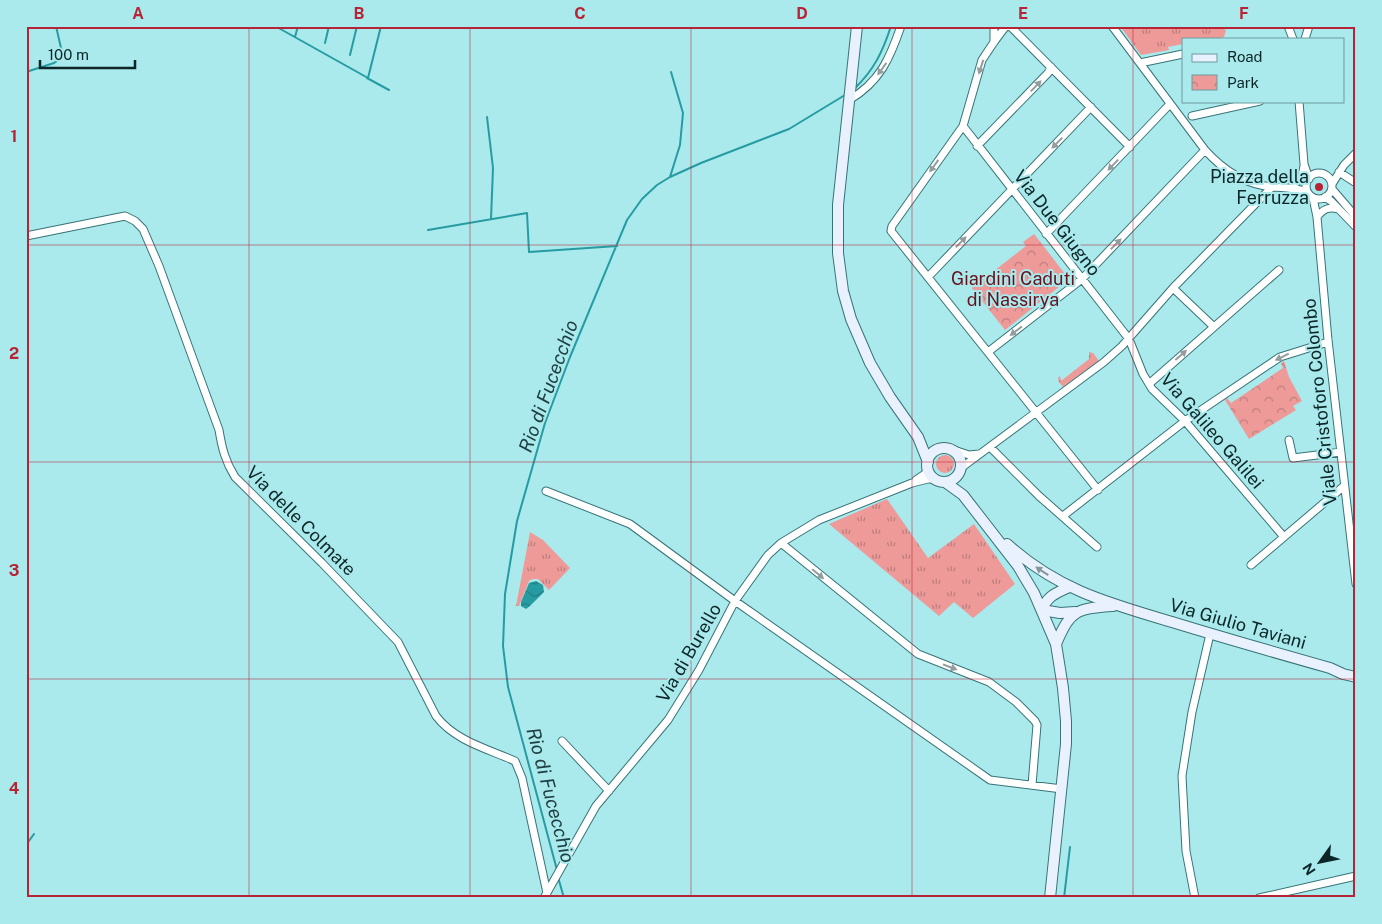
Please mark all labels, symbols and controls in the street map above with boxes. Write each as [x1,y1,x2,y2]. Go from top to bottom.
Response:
text: A [132,4,144,23]
text: B [354,4,365,23]
text: C [574,4,586,23]
text: D [796,4,808,23]
text: E [1018,4,1028,23]
text: F [1239,4,1249,23]
scale bar [40,38,135,70]
legend [1182,38,1344,102]
text: 100 m [48,46,89,63]
text: Road [1227,48,1263,65]
one-way arrow [976,60,984,75]
one-way arrow [877,62,887,76]
text: Park [1227,74,1259,91]
one-way arrow [1030,80,1042,92]
text: 1 [11,127,17,146]
one-way arrow [1051,136,1063,148]
one-way arrow [929,159,939,173]
one-way arrow [1107,159,1119,171]
street label: Via Due Giugno [1010,166,1105,280]
place label: Piazza della Ferruzza [1210,166,1309,208]
marker: Piazza della Ferruzza [1313,181,1325,193]
one-way arrow [955,236,967,248]
one-way arrow [1110,238,1122,250]
park label: Giardini Caduti di Nassirya [951,268,1075,310]
street label: Viale Cristoforo Colombo [1298,297,1341,507]
water label: Rio di Fucecchio [514,317,582,455]
one-way arrow [1009,326,1023,336]
text: 2 [9,344,19,363]
one-way arrow [1175,350,1188,361]
one-way arrow [1275,353,1289,361]
street label: Via Galileo Galilei [1156,369,1268,493]
street label: Via delle Colmate [242,462,360,580]
text: 3 [9,561,19,580]
one-way arrow [1035,566,1049,576]
one-way arrow [811,569,824,580]
street label: Via Giulio Taviani [1167,594,1309,653]
street label: Via di Burello [652,600,725,706]
one-way arrow [943,663,958,671]
water label: Rio di Fucecchio [522,725,580,865]
text: 4 [9,779,20,798]
north arrow [1294,836,1344,886]
text: N [1299,860,1319,878]

